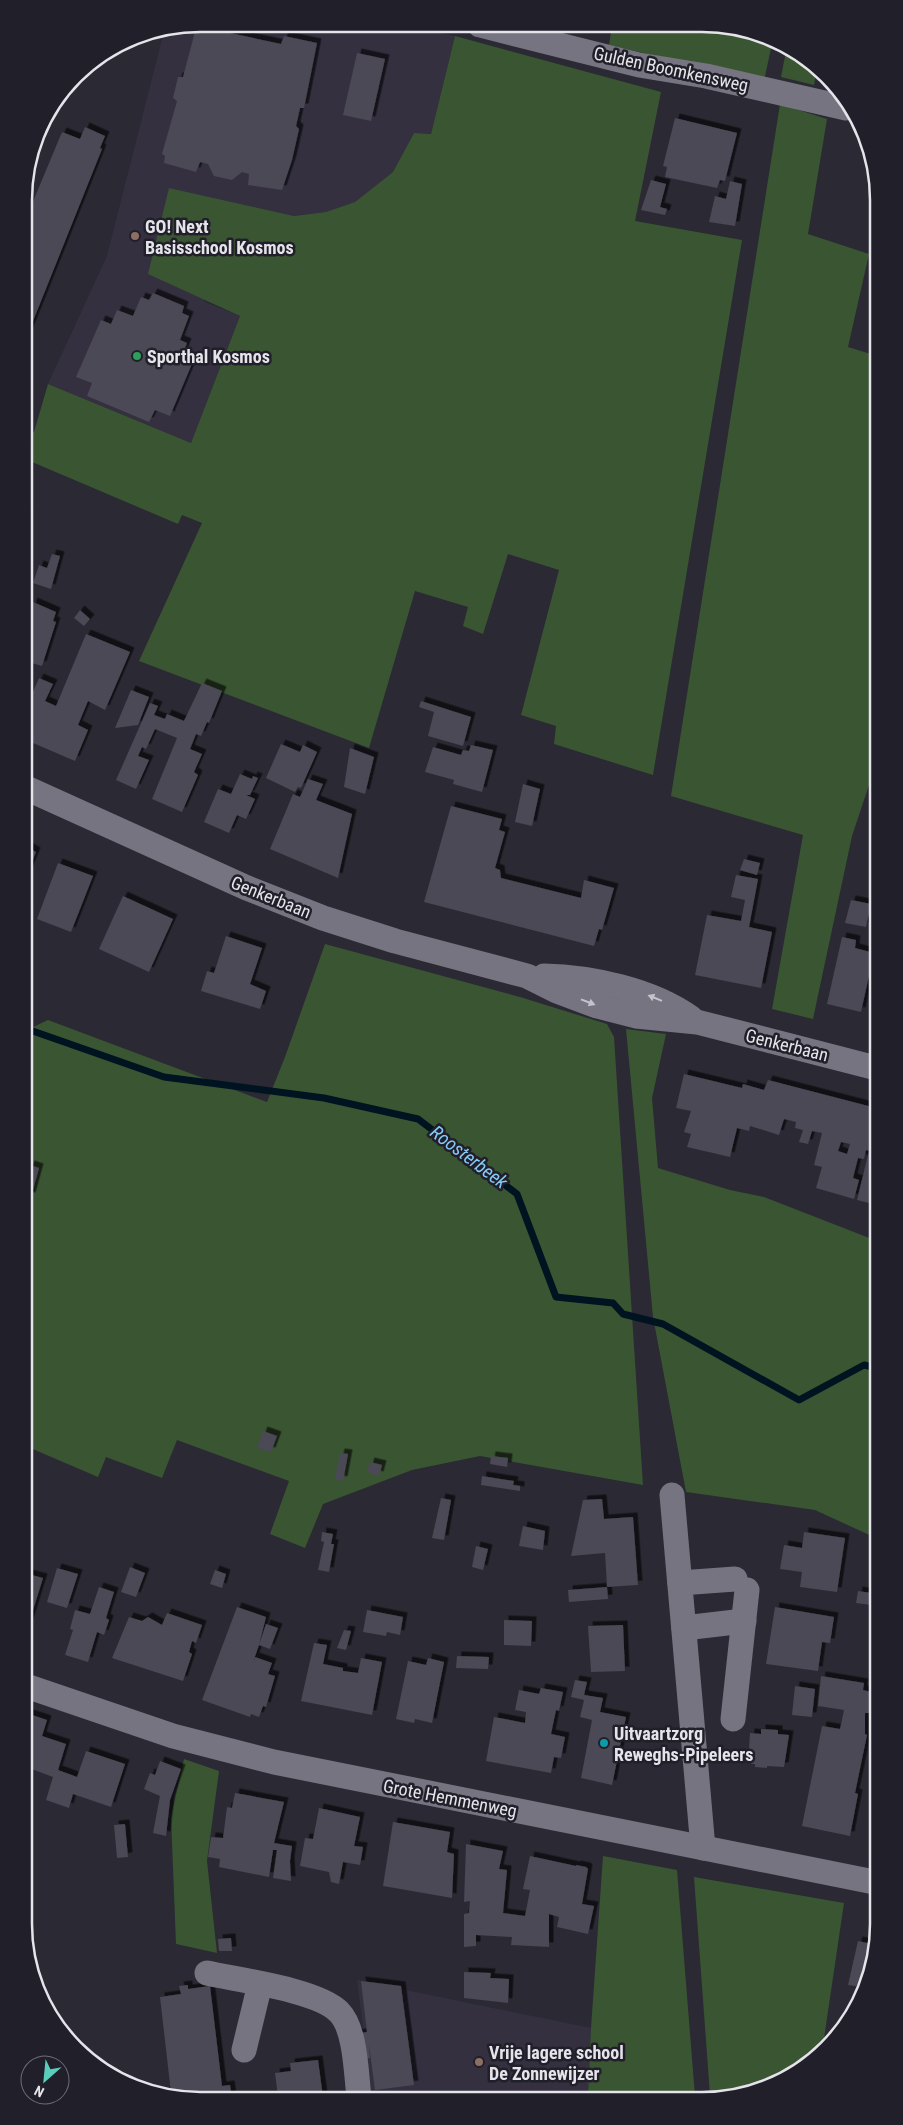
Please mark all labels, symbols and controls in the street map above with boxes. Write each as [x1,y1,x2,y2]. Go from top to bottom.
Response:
street label: Gulden Boomkensweg [592,42,750,96]
place label: GO! Next Basisschool Kosmos [145,216,294,258]
marker: GO! Next Basisschool Kosmos [129,230,141,242]
place label: Sporthal Kosmos [147,346,270,367]
marker: Sporthal Kosmos [131,350,143,362]
street label: Genkerbaan [228,871,314,923]
one-way arrow [648,993,663,1001]
one-way arrow [581,998,596,1006]
street label: Genkerbaan [743,1025,831,1065]
water label: Roosterbeek [426,1120,513,1194]
place label: Uitvaartzorg Reweghs-Pipeleers [614,1723,753,1765]
marker: Uitvaartzorg Reweghs-Pipeleers [598,1737,610,1749]
street label: Grote Hemmenweg [381,1775,519,1821]
place label: Vrije lagere school De Zonnewijzer [489,2042,624,2084]
north arrow [20,2055,70,2105]
marker: Vrije lagere school De Zonnewijzer [473,2056,485,2068]
text: N [32,2083,47,2101]

